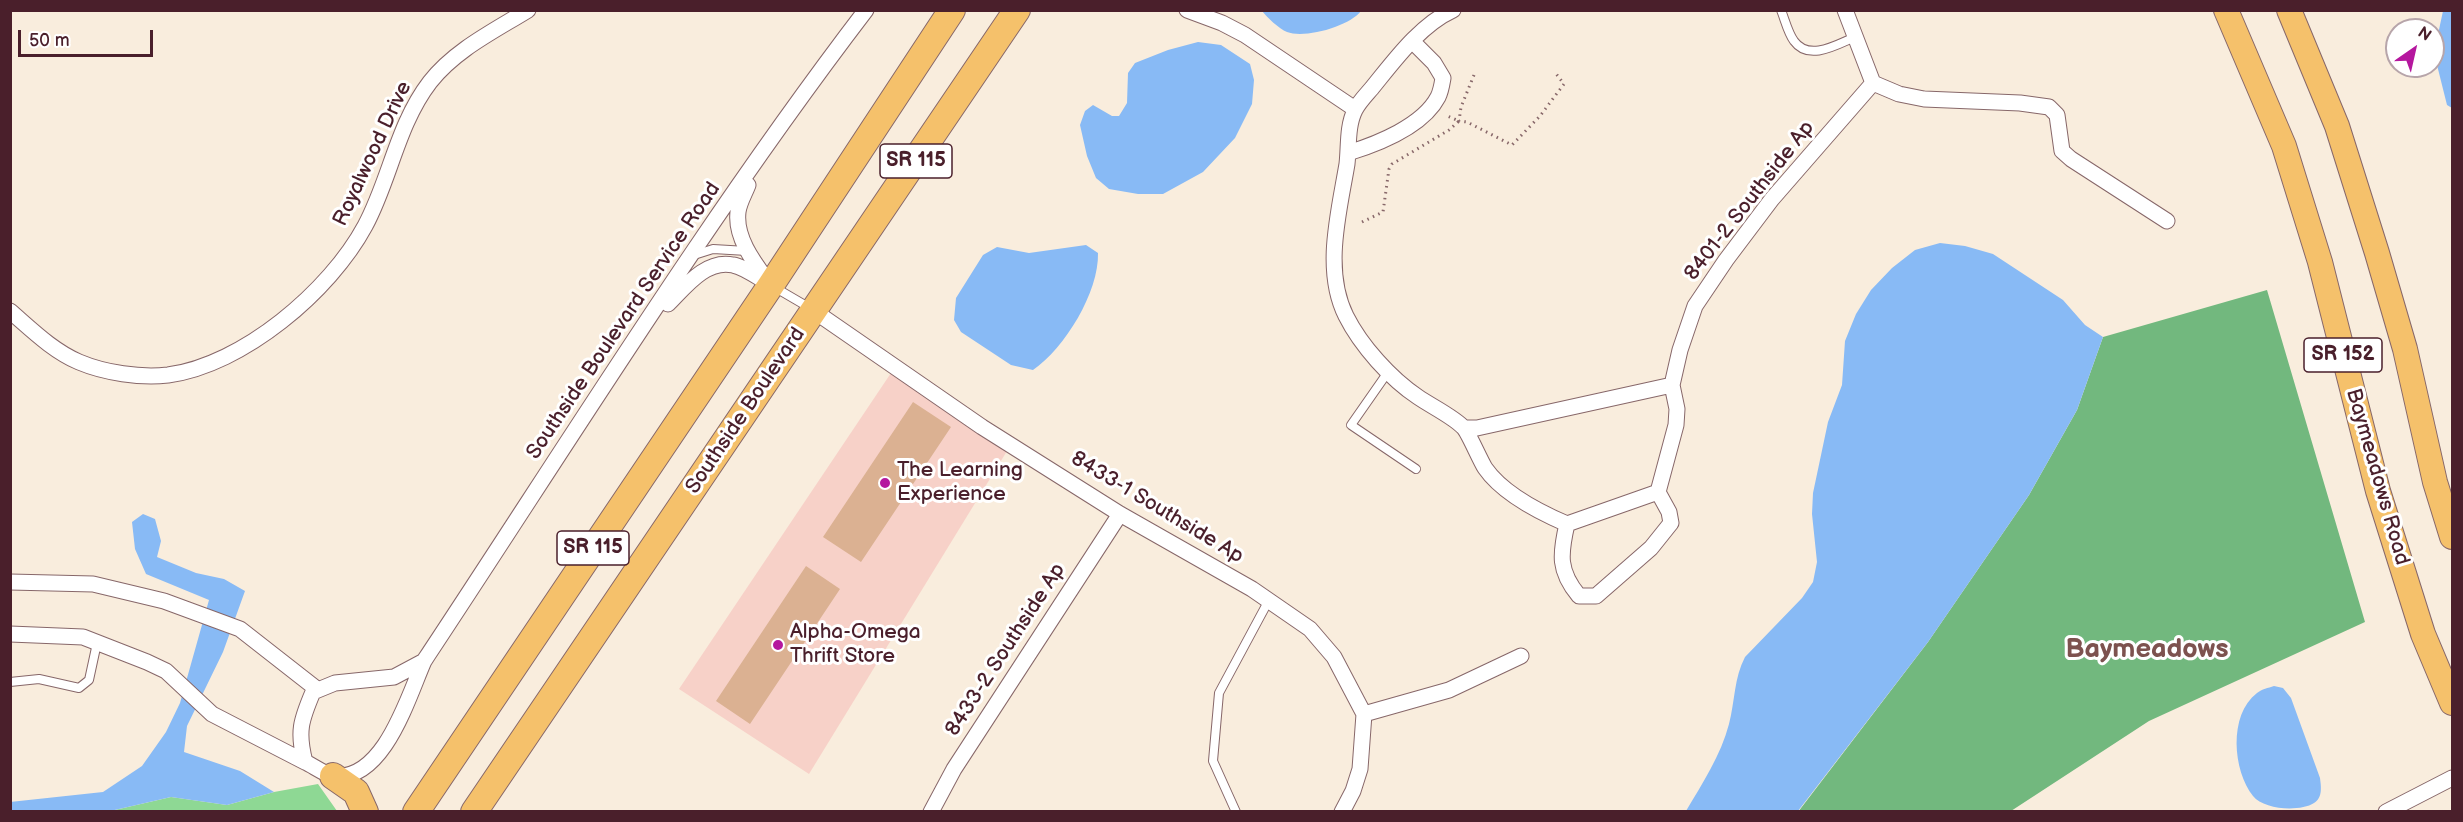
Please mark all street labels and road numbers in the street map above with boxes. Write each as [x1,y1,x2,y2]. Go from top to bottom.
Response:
street label: Royalwood Drive [328,78,418,230]
street label: 8401-2 Southside Ap [1680,116,1820,286]
road number: SR 115 [880,144,952,178]
street label: Southside Boulevard Service Road [522,178,726,464]
street label: Southside Boulevard [681,323,811,499]
road number: SR 152 [2304,338,2382,372]
street label: Baymeadows Road [2340,386,2414,568]
street label: 8433-1 Southside Ap [1066,446,1248,570]
road number: SR 115 [557,531,629,565]
street label: 8433-2 Southside Ap [941,559,1071,741]

